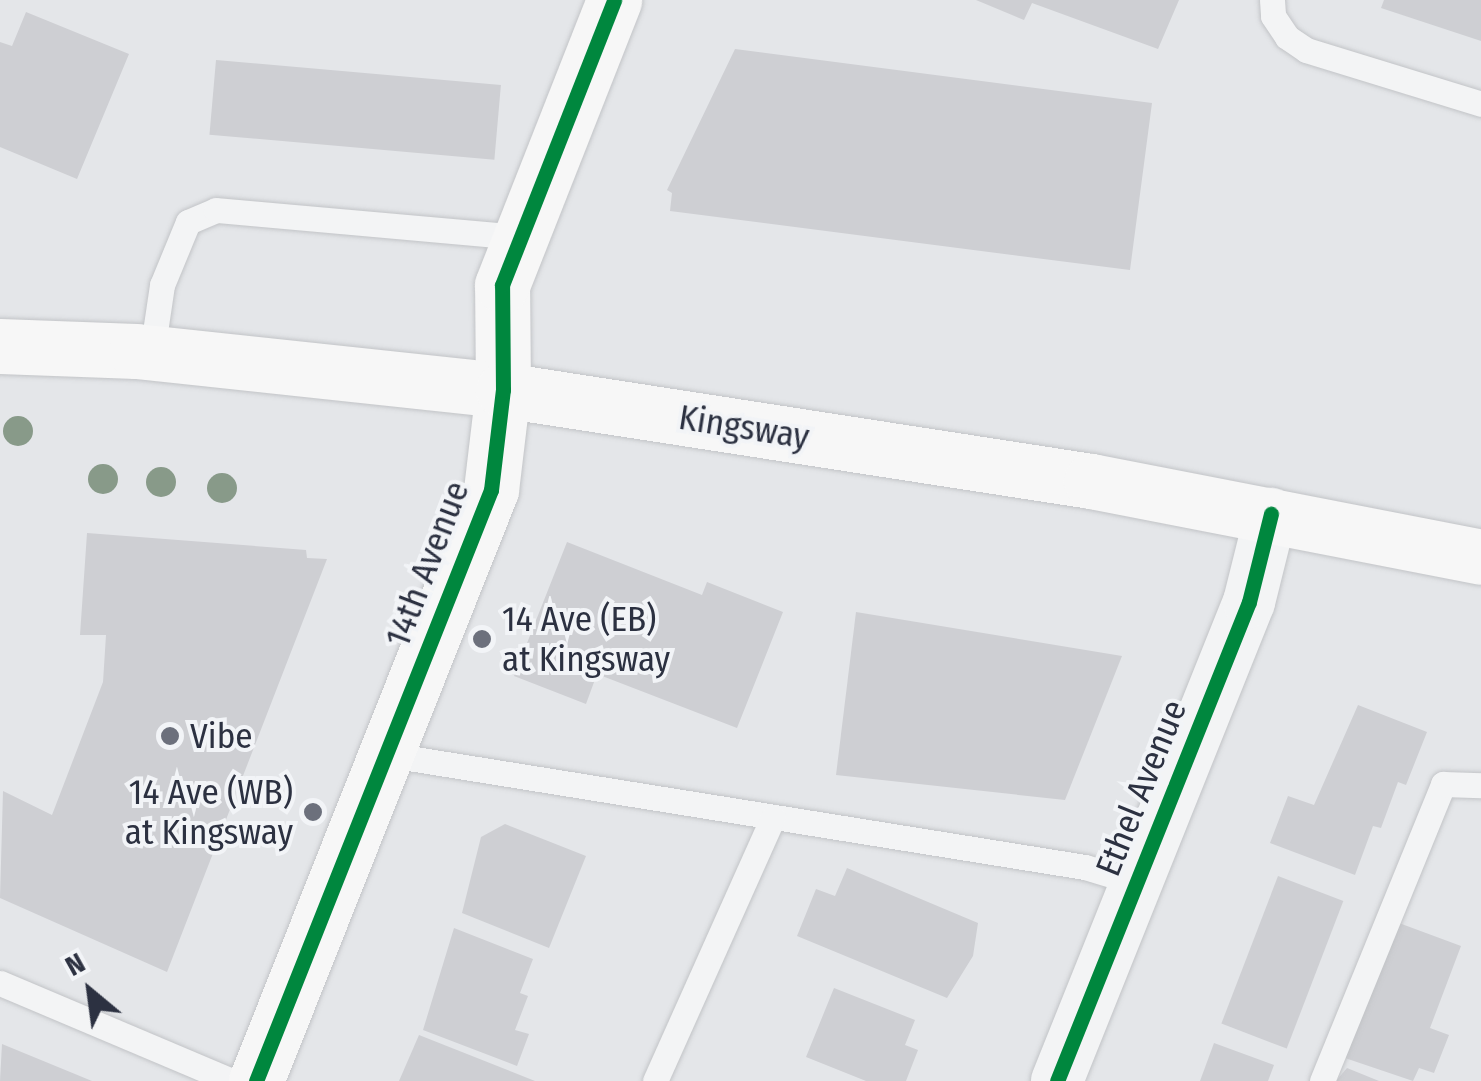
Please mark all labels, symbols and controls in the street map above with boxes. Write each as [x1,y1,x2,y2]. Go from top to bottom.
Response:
street label: Kingsway [676,396,812,458]
street label: 14th Avenue [376,475,478,653]
place label: 14 Ave (EB) at Kingsway [502,598,670,680]
marker: 14 Ave (EB) at Kingsway [471,628,493,650]
street label: Ethel Avenue [1087,694,1195,882]
place label: Vibe [190,715,253,757]
marker: Vibe [159,725,181,747]
place label: 14 Ave (WB) at Kingsway [125,771,293,853]
marker: 14 Ave (WB) at Kingsway [302,801,324,823]
north arrow [40,941,140,1041]
text: N [60,946,91,983]

